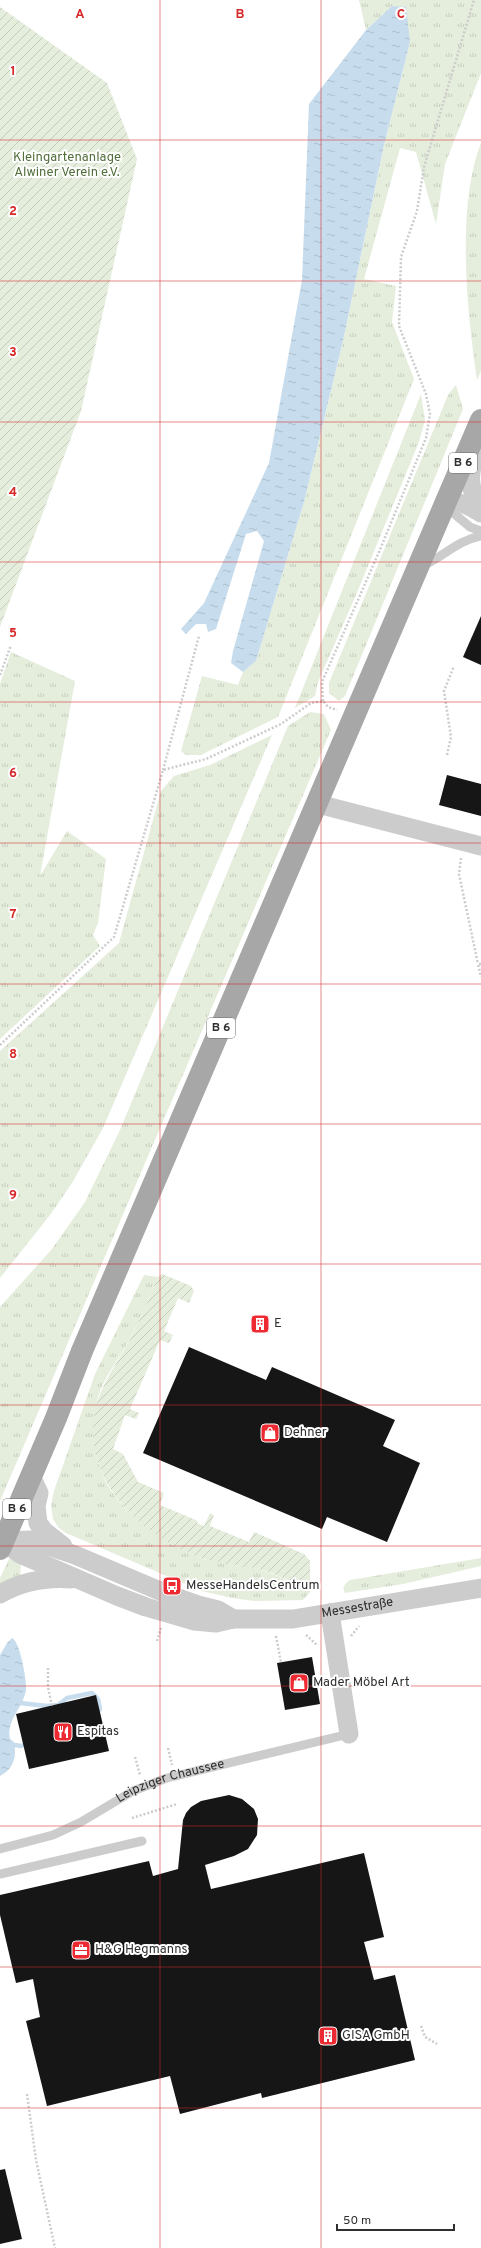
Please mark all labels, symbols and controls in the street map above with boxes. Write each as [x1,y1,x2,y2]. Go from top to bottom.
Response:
text: A [75,7,85,23]
text: B [236,7,245,23]
text: C [397,7,405,23]
text: 1 [10,64,16,80]
park label: Kleingartenanlage Alwiner Verein e.V. [13,150,121,181]
text: 2 [9,204,17,220]
text: 3 [9,345,17,361]
road number: B 6 [449,453,477,473]
text: 4 [9,485,17,501]
text: 5 [9,626,17,642]
text: 6 [9,766,17,782]
text: 7 [10,907,17,923]
road number: B 6 [207,1018,235,1038]
text: 8 [9,1047,17,1063]
text: 9 [9,1188,17,1204]
building icon: E [249,1313,271,1335]
place label: E [274,1316,282,1332]
shop icon: Dehner [259,1422,281,1444]
place label: Dehner [284,1425,327,1441]
road number: B 6 [3,1499,31,1519]
bus stop icon: MesseHandelsCentrum [161,1575,183,1597]
place label: MesseHandelsCentrum [186,1578,319,1594]
street label: Messestraße [320,1595,395,1622]
shop icon: Mader Möbel Art [288,1672,310,1694]
place label: Mader Möbel Art [313,1675,410,1691]
restaurant icon: Espitas [52,1721,74,1743]
place label: Espitas [77,1724,119,1740]
street label: Leipziger Chaussee [113,1756,226,1807]
office icon: H&G Hegmanns [70,1939,92,1961]
place label: H&G Hegmanns [95,1942,188,1958]
building icon: GISA GmbH [317,2025,339,2047]
place label: GISA GmbH [342,2028,410,2044]
scale bar [337,2206,454,2232]
text: 50 m [343,2213,371,2229]

